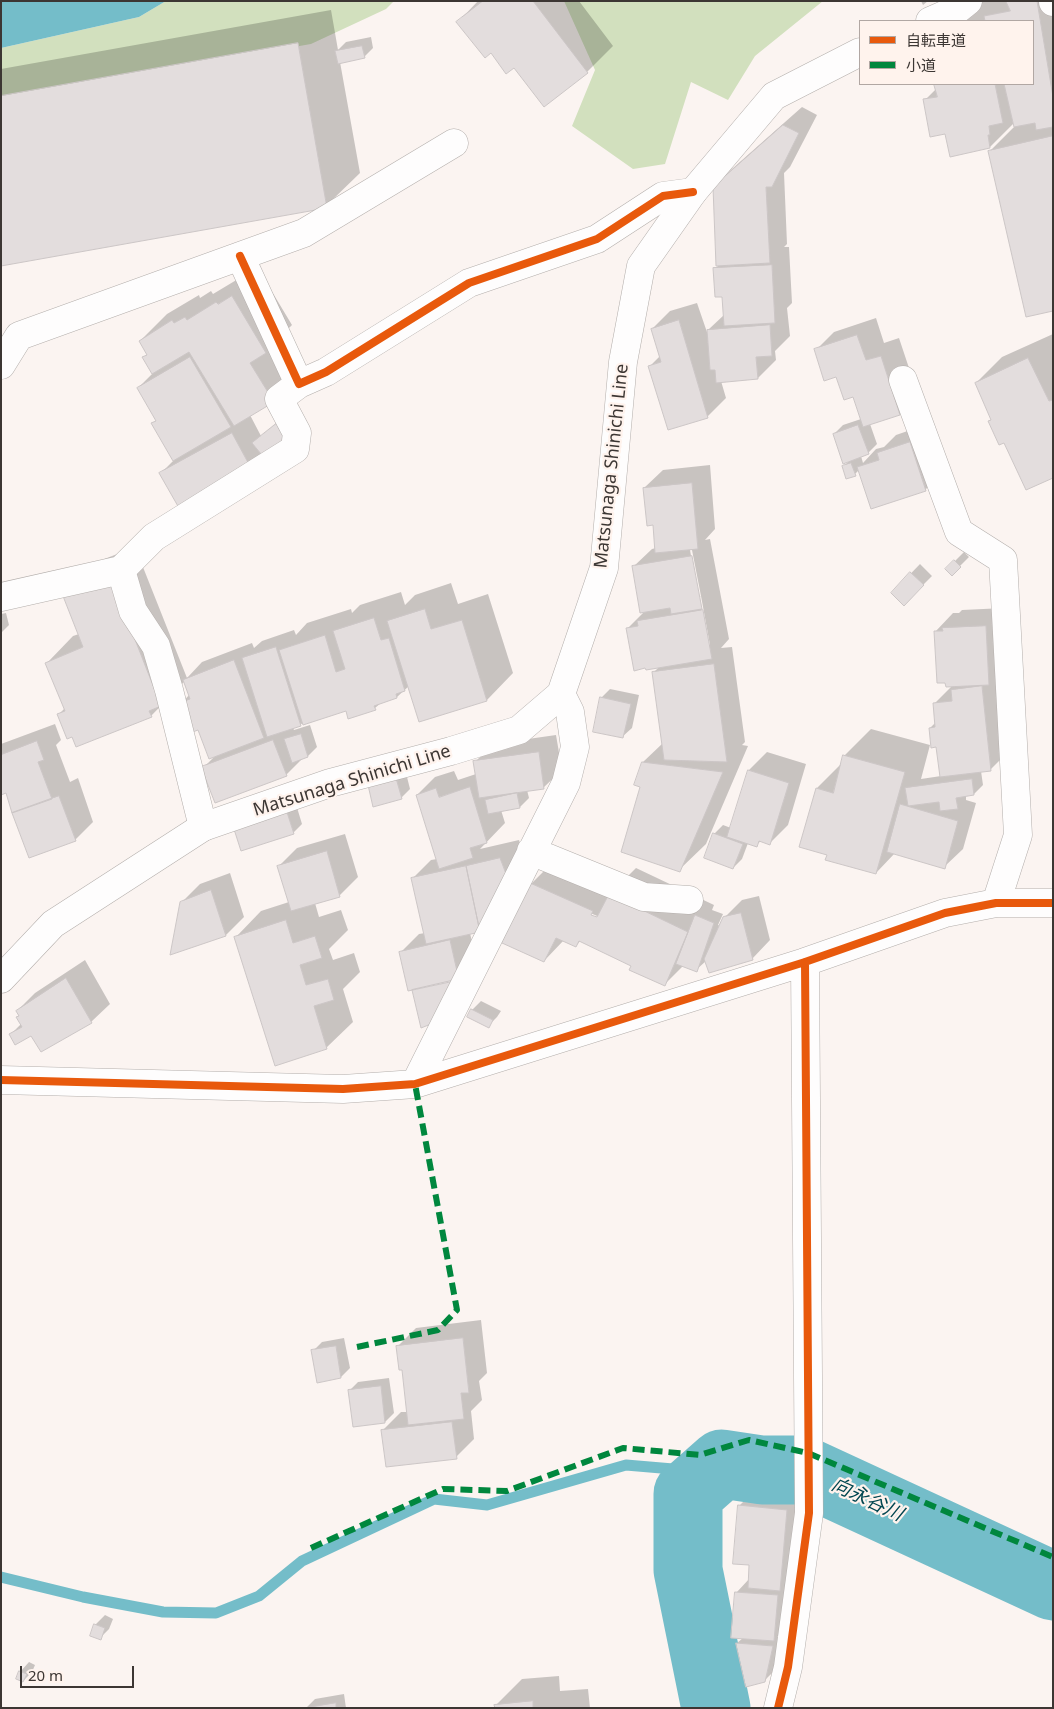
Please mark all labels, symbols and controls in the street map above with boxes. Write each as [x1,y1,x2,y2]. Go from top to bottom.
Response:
legend [859,20,1034,85]
text: 自転車道 [906,30,966,50]
text: 小道 [906,55,936,75]
street label: Matsunaga Shinichi Line [591,363,633,569]
street label: Matsunaga Shinichi Line [251,741,453,821]
water label: 向永谷川 [828,1474,906,1526]
scale bar [22,1656,136,1688]
text: 20 m [28,1665,63,1685]

